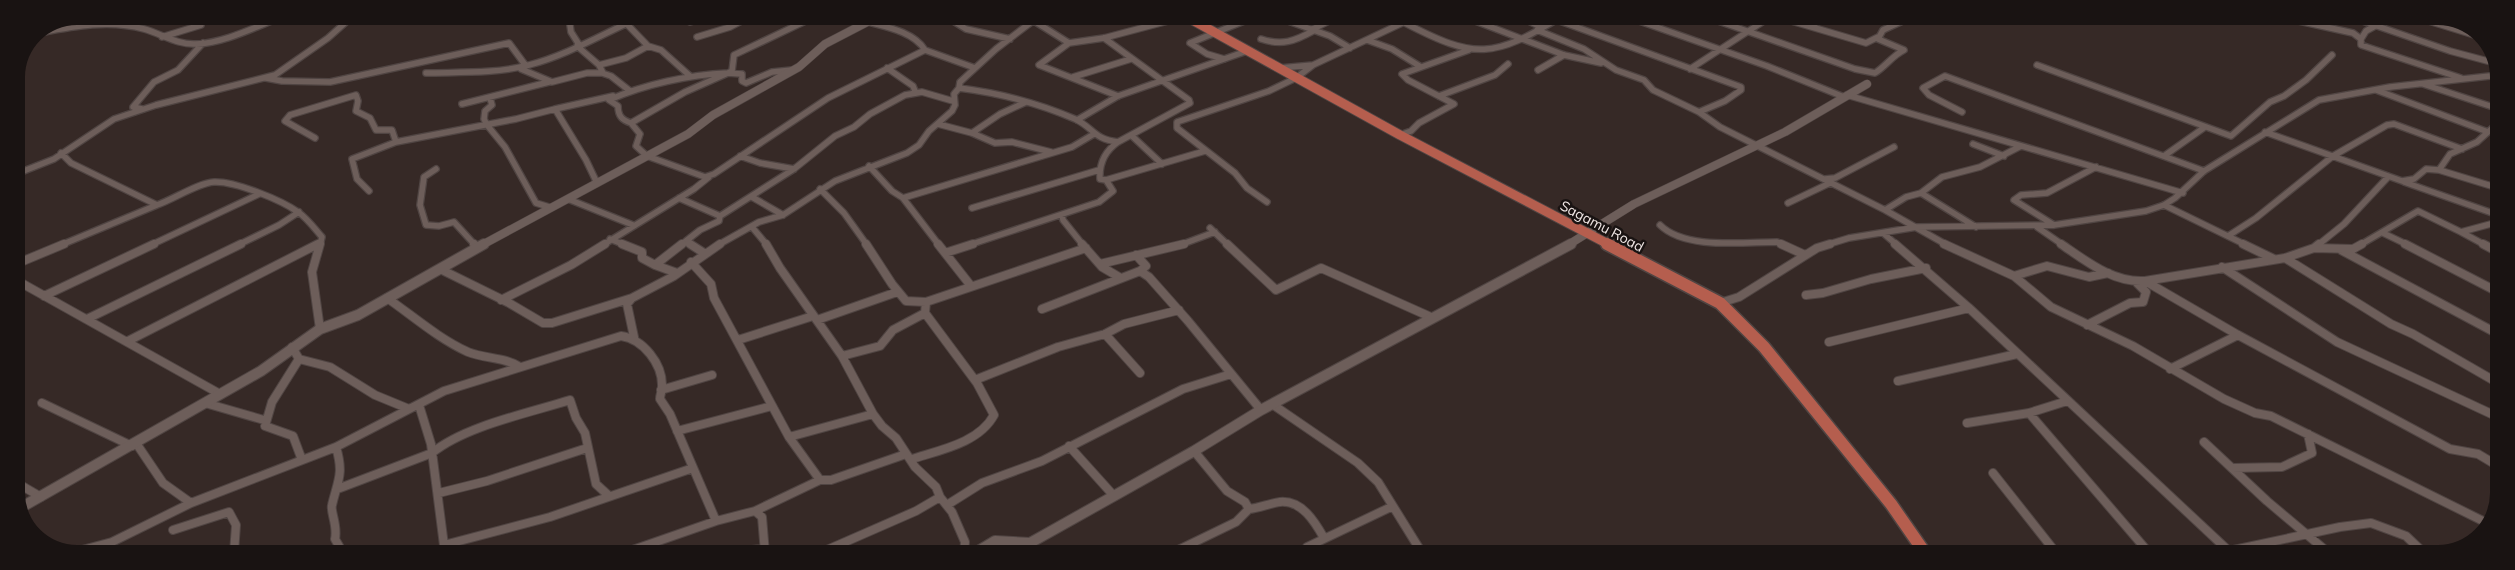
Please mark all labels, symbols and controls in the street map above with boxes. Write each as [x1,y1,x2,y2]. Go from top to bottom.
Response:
street label: Sagamu Road [1557,196,1647,256]

